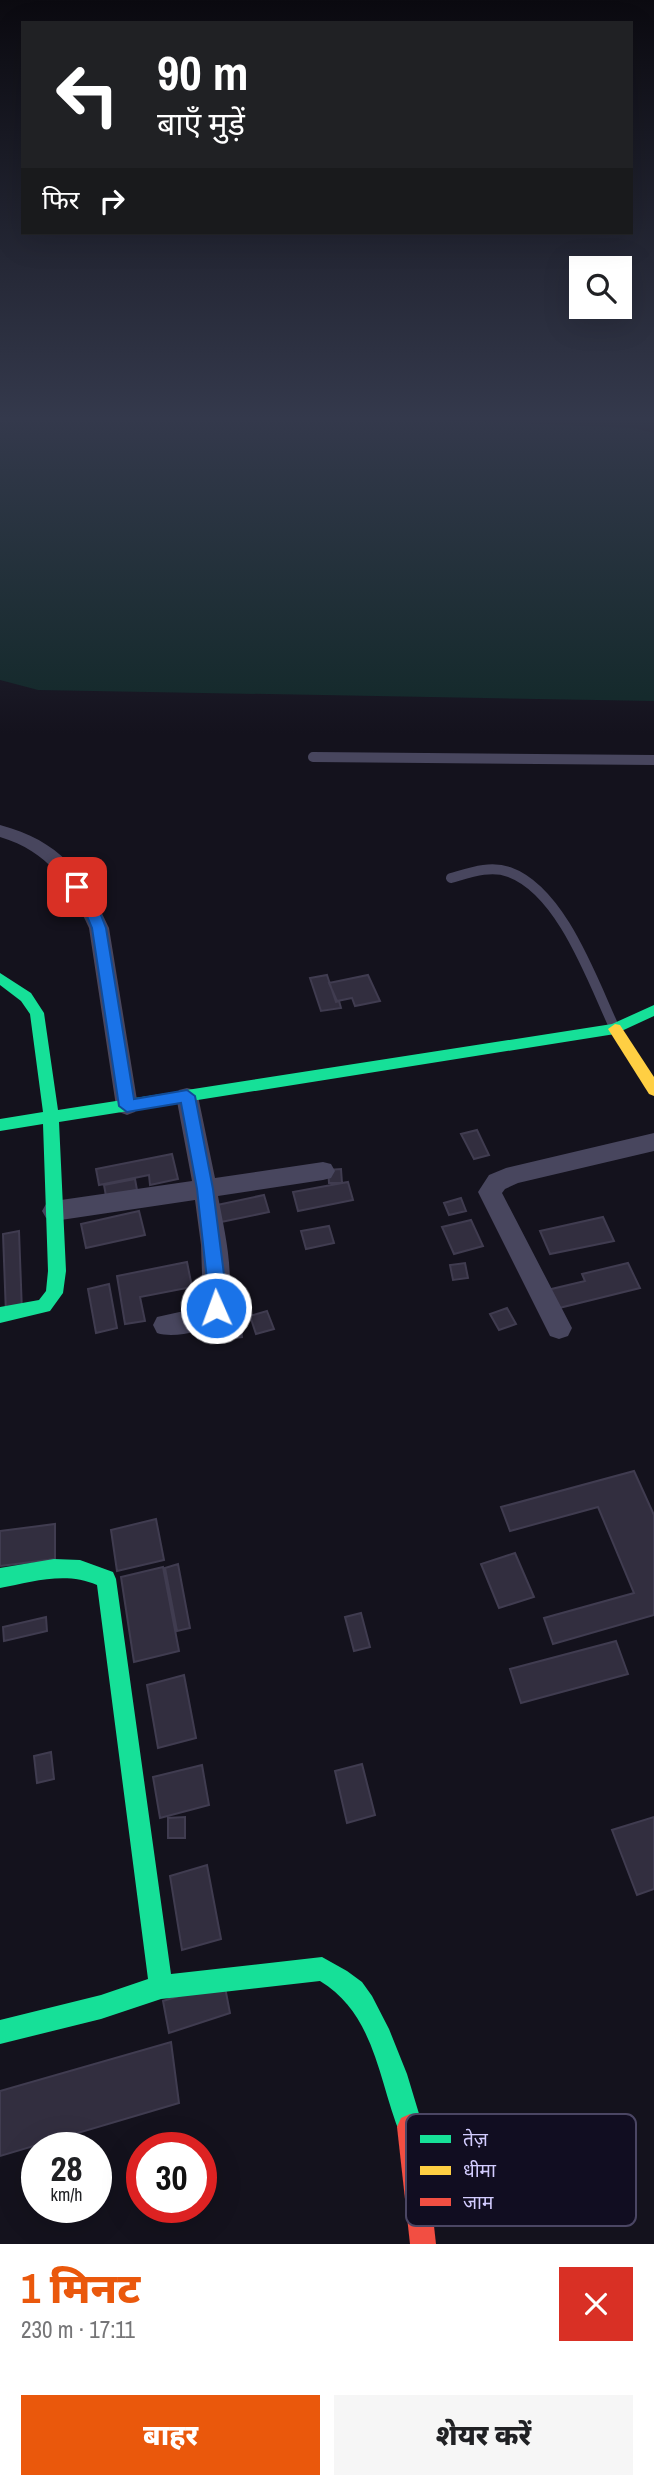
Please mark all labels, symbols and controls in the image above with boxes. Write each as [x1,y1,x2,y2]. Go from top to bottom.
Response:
text: 90 m [157,39,249,105]
icon: left [42,49,133,140]
text: बाएँ मुड़ें [157,102,245,145]
text: फिर [42,182,79,217]
icon: right [93,182,131,220]
map controls [569,256,632,319]
button: search [569,256,632,319]
pin [47,857,107,917]
icon: arrive [58,868,96,906]
position arrow [179,1271,253,1345]
legend [406,2114,636,2226]
text: तेज़ [463,2126,489,2152]
speed limit sign: 30 [126,2132,217,2223]
text: 28 [51,2145,82,2192]
text: धीमा [463,2157,497,2183]
text: km/h [51,2182,83,2207]
text: जाम [463,2189,494,2215]
text: 1 मिनट [21,2260,140,2316]
button: close [559,2267,633,2341]
text: 230 m · 17:11 [21,2314,135,2345]
button: बाहर [21,2395,320,2475]
button: शेयर करें [334,2395,633,2475]

